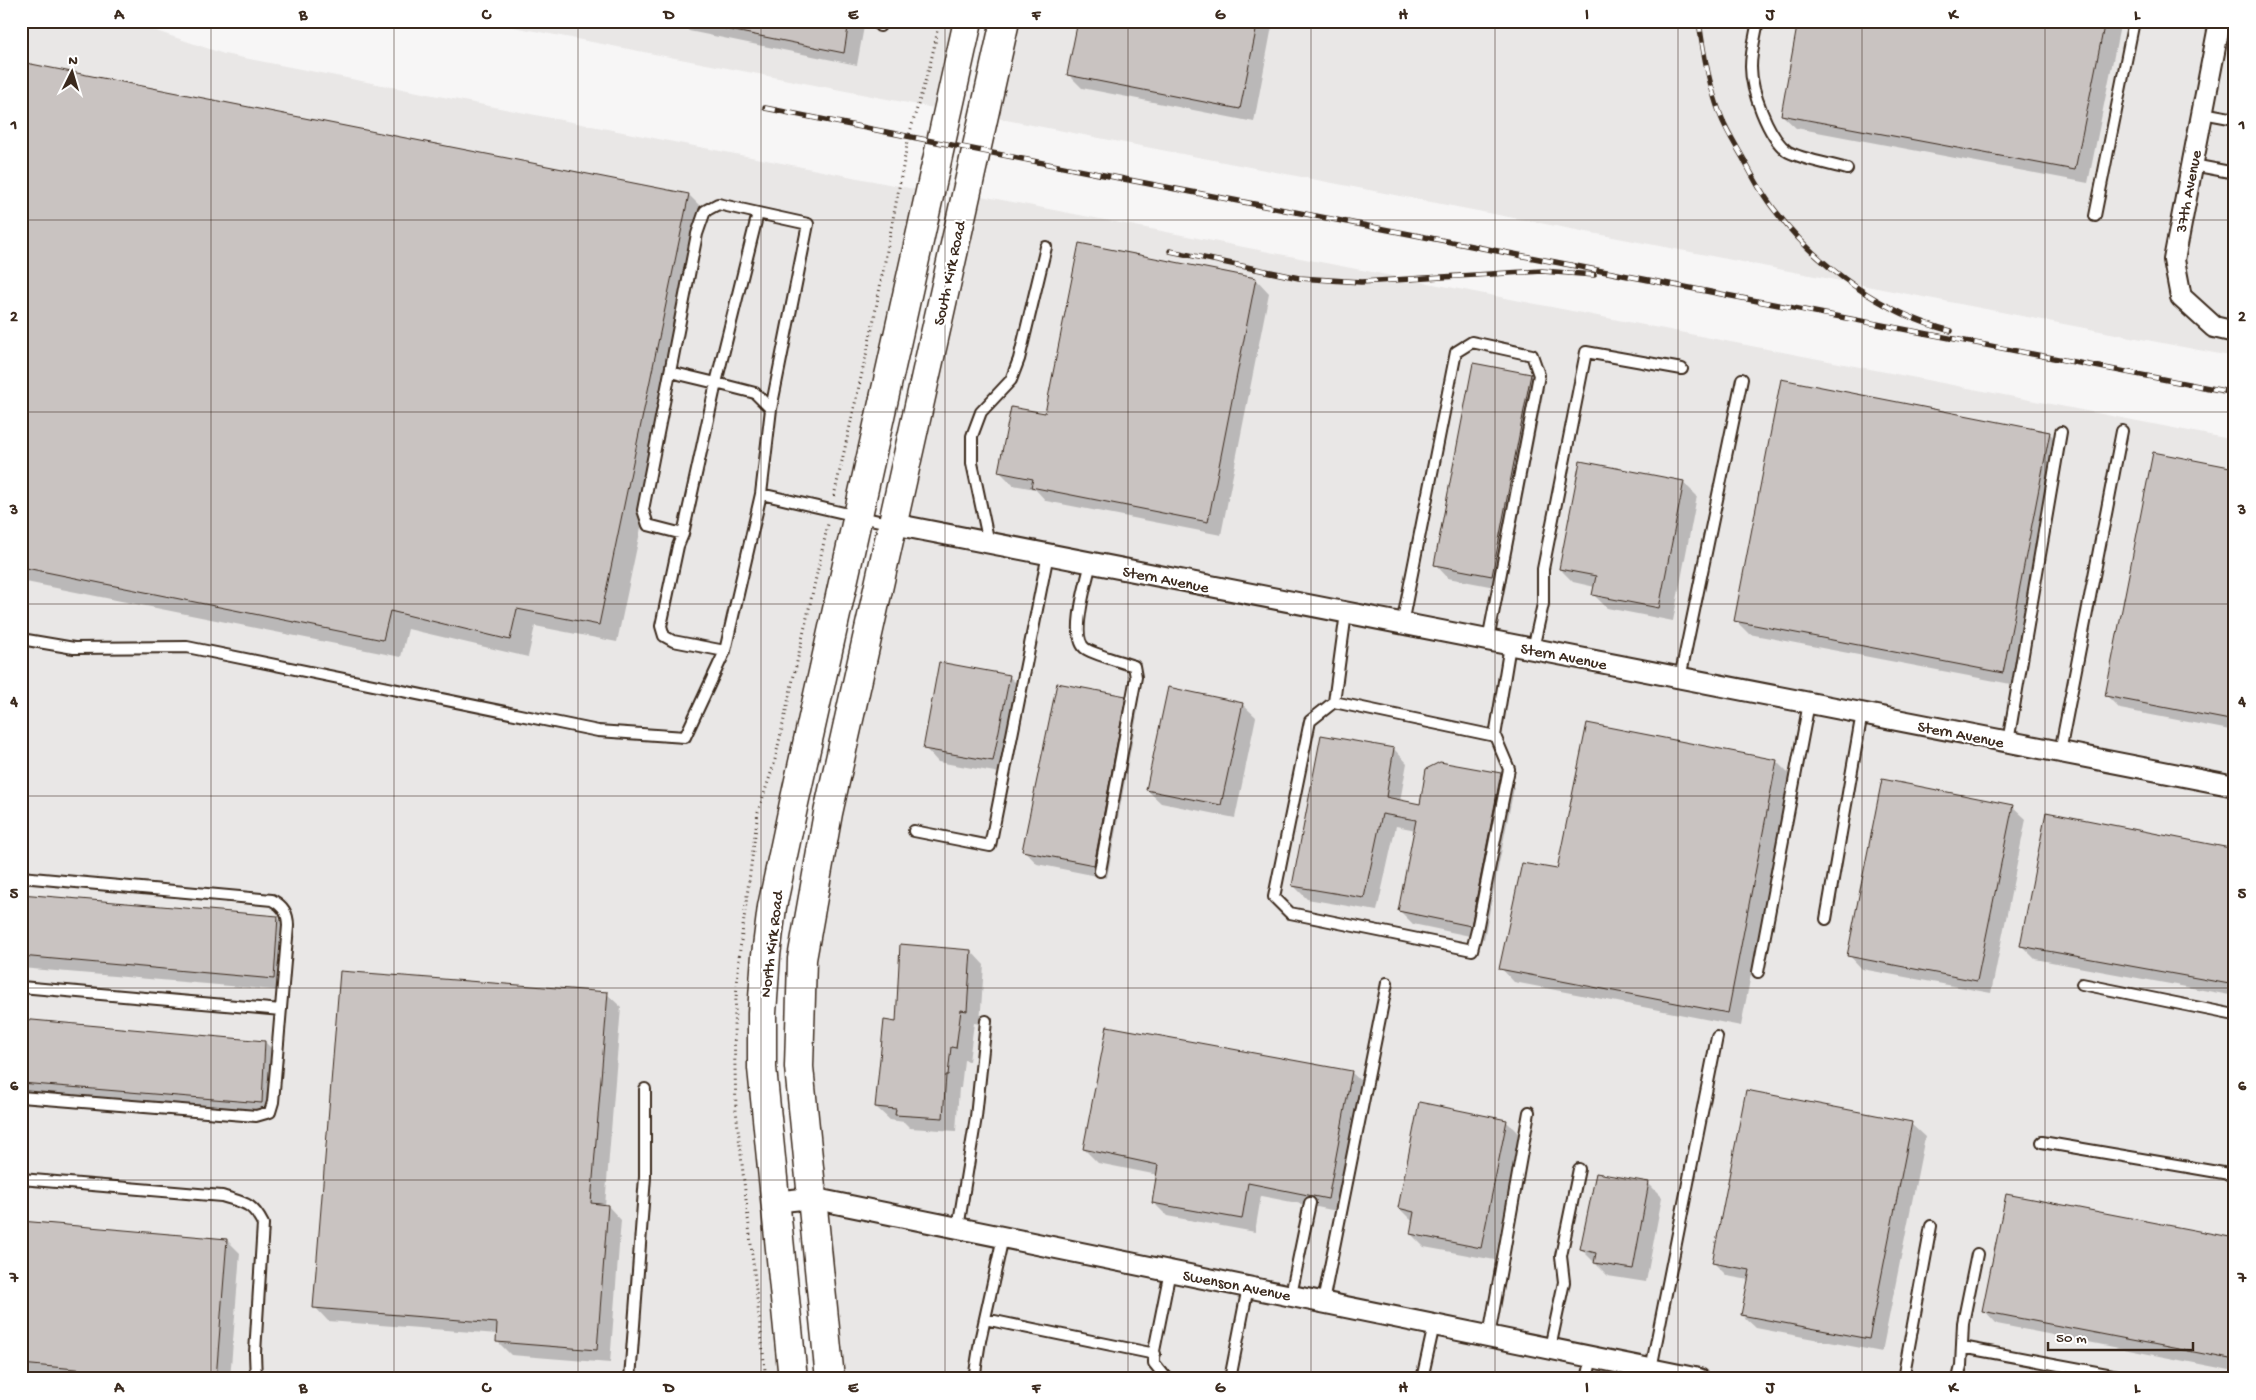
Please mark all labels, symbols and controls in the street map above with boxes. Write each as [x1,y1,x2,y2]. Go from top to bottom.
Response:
text: A [113,7,125,26]
text: B [298,7,308,26]
text: C [481,7,492,26]
text: D [662,7,675,26]
text: E [848,7,859,26]
text: F [1031,7,1042,26]
text: G [1215,7,1226,26]
text: H [1398,7,1408,26]
text: I [1585,7,1589,26]
text: J [1765,7,1776,26]
text: K [1948,7,1960,26]
text: L [2134,7,2141,26]
north arrow [48,48,98,98]
text: N [68,53,78,70]
text: 1 [10,117,17,136]
text: 1 [2238,117,2245,136]
street label: 37th Avenue [2173,148,2208,236]
street label: South Kirk Road [931,218,972,328]
text: 2 [10,309,18,328]
text: 2 [2238,309,2246,328]
text: 3 [9,502,18,521]
text: 3 [2237,502,2246,521]
street label: Stern Avenue [1121,564,1211,599]
street label: Stern Avenue [1519,641,1609,676]
text: 4 [9,694,18,713]
text: 4 [2237,694,2246,713]
street label: Stern Avenue [1916,719,2006,754]
text: 5 [10,886,19,905]
text: 5 [2238,886,2247,905]
street label: North Kirk Road [758,888,790,999]
text: 6 [10,1078,19,1097]
text: 6 [2238,1078,2247,1097]
street label: Swenson Avenue [1181,1268,1293,1307]
text: 7 [9,1270,19,1289]
text: 7 [2237,1270,2247,1289]
scale bar [2048,1320,2194,1352]
text: 50 m [2056,1330,2087,1348]
text: A [113,1380,125,1399]
text: B [298,1380,308,1399]
text: C [481,1380,492,1399]
text: D [662,1380,675,1399]
text: E [848,1380,859,1399]
text: F [1031,1380,1042,1399]
text: G [1215,1380,1226,1399]
text: H [1398,1380,1408,1399]
text: I [1585,1380,1589,1399]
text: J [1765,1380,1776,1399]
text: K [1948,1380,1960,1399]
text: L [2134,1380,2141,1399]

